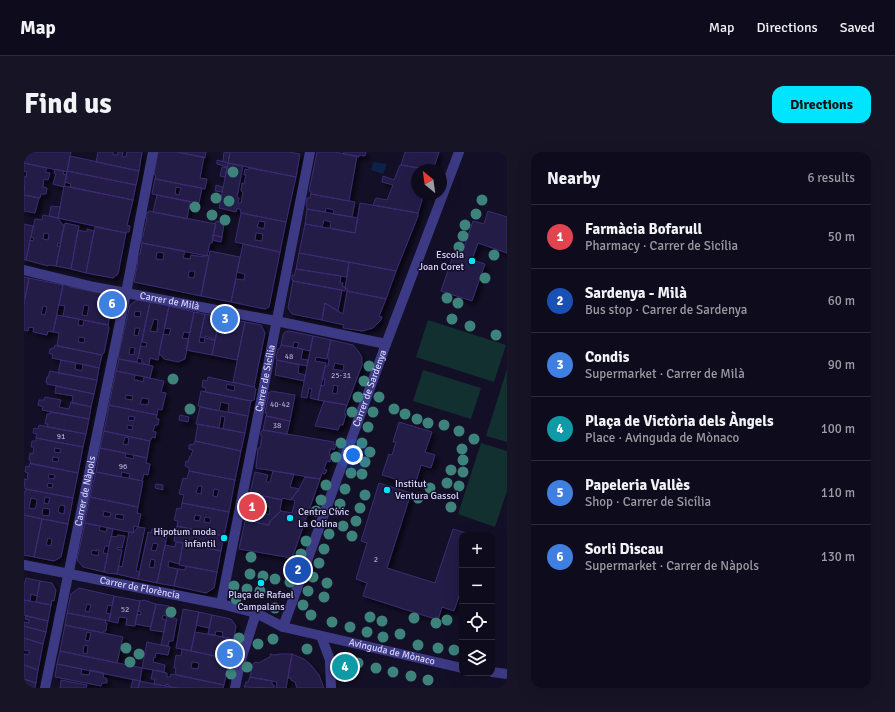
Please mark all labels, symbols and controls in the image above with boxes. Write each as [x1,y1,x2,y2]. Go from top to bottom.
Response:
text: Map [20,16,56,40]
text: Map [709,19,735,36]
text: Directions [757,19,818,36]
text: Saved [840,19,875,36]
button: Directions [772,86,871,123]
text: Find us [24,87,112,121]
north arrow [411,164,447,200]
text: Nearby [547,168,600,189]
text: 6 results [807,170,855,186]
text: Farmàcia Bofarull [585,220,702,238]
text: 1 [556,229,564,245]
text: 50 m [828,229,855,245]
text: Pharmacy · Carrer de Sicília [585,238,738,254]
place label: Escola Joan Coret [418,249,464,273]
marker: Escola Joan Coret [467,256,477,266]
text: Sardenya - Milà [585,284,687,302]
pin: 6 [99,289,125,319]
street label: Carrer de Milà [139,290,201,313]
text: 2 [556,293,564,309]
text: 60 m [828,293,855,309]
text: Bus stop · Carrer de Sardenya [585,302,747,318]
pin: 3 [212,304,238,334]
street label: Carrer de Sicília [253,344,278,413]
street label: Carrer de Sardenya [350,348,389,429]
text: Condis [585,348,629,366]
house number: 48 [285,351,293,361]
text: 3 [556,357,564,373]
text: 90 m [828,357,855,373]
text: Supermarket · Carrer de Milà [585,366,745,382]
house number: 25-31 [331,370,351,380]
house number: 40-42 [270,399,290,409]
text: Plaça de Victòria dels Àngels [585,412,774,430]
house number: 38 [273,420,281,430]
text: 4 [556,421,564,437]
text: 100 m [821,421,855,437]
text: Place · Avinguda de Mònaco [585,430,739,446]
house number: 91 [57,431,65,441]
your location [343,445,363,465]
street label: Carrer de Nàpols [72,454,99,527]
house number: 96 [119,461,127,471]
text: Papeleria Vallès [585,476,690,494]
place label: Institut Ventura Gassol [395,478,459,502]
marker: Institut Ventura Gassol [382,485,392,495]
text: 5 [556,485,564,501]
text: 110 m [821,485,855,501]
pin: 1 [239,492,265,522]
text: Shop · Carrer de Sicília [585,494,711,510]
place label: Centre Cívic La Colina [298,506,349,530]
marker: Centre Cívic La Colina [285,513,295,523]
place label: Hipotum moda infantil [153,526,216,550]
map controls [459,532,495,676]
button: + [459,532,495,568]
marker: Hipotum moda infantil [219,533,229,543]
text: Sorli Discau [585,540,664,558]
text: 6 [556,549,564,565]
text: 130 m [821,549,855,565]
house number: 2 [374,554,378,564]
pin: 2 [285,555,311,585]
text: Supermarket · Carrer de Nàpols [585,558,759,574]
button: − [459,568,495,604]
street label: Carrer de Florència [99,574,181,602]
marker: Plaça de Rafael Campalans [256,578,266,588]
place label: Plaça de Rafael Campalans [228,589,294,613]
house number: 52 [121,604,129,614]
button: locate [459,604,495,640]
street label: Avinguda de Mònaco [348,636,436,668]
pin: 5 [217,639,243,669]
button: layers [459,640,495,676]
pin: 4 [332,652,358,682]

